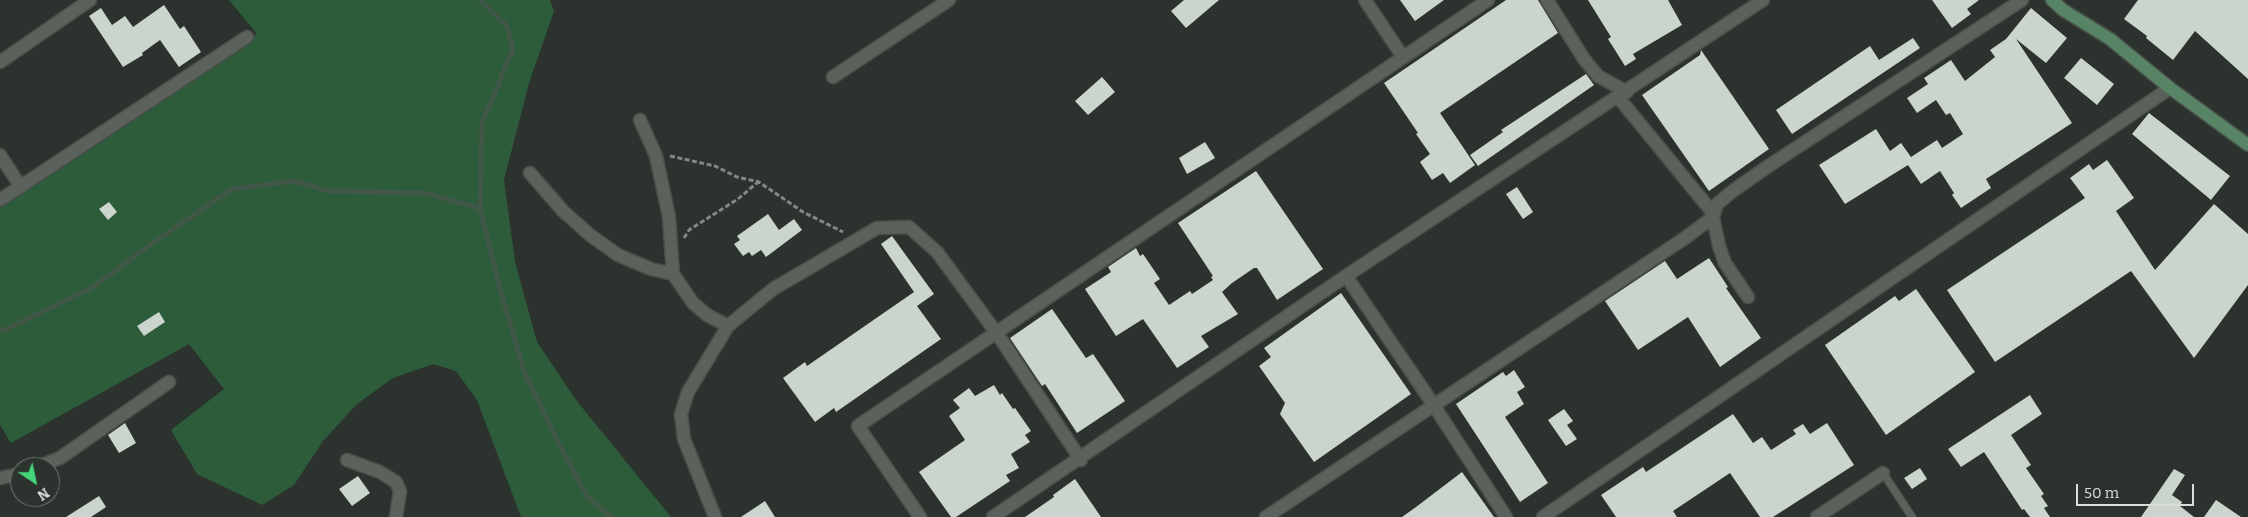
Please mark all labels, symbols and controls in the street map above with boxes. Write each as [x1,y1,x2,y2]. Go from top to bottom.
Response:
north arrow [10,457,60,507]
scale bar [2078,474,2196,506]
text: N [34,484,52,504]
text: 50 m [2084,484,2119,502]

